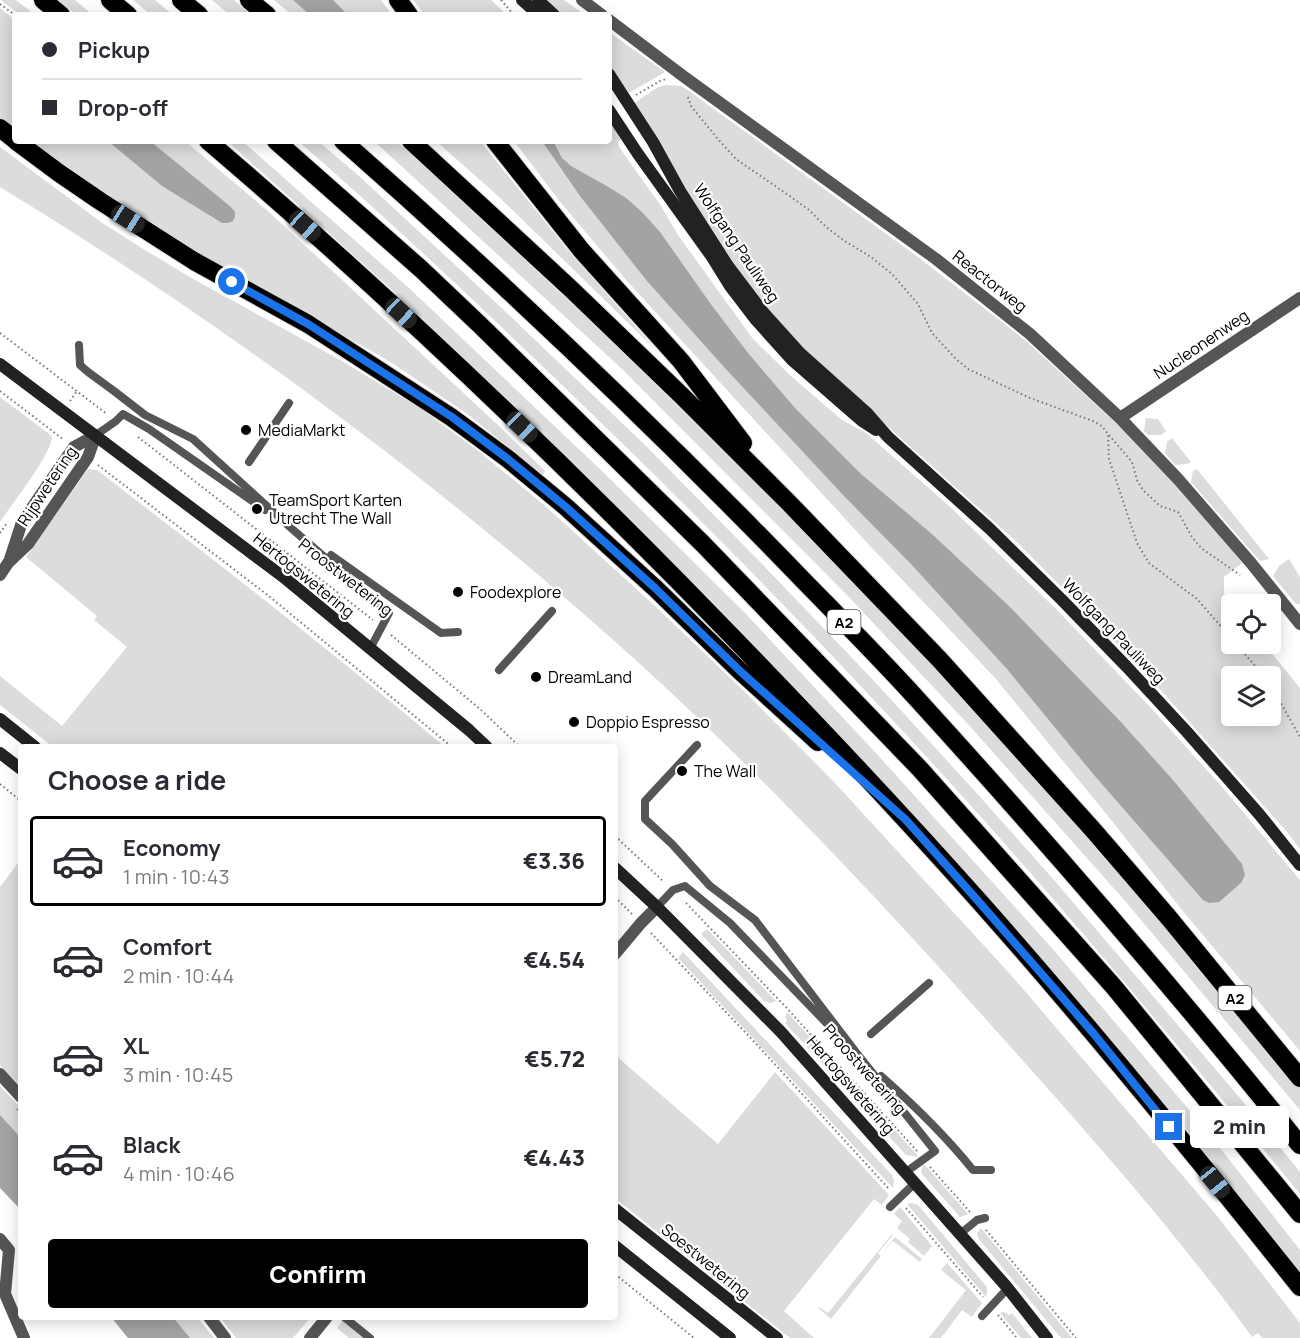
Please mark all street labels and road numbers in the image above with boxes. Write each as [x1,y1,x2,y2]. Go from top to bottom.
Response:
street label: Wolfgang Pauliweg [689,179,785,307]
street label: Reactorweg [948,245,1032,317]
street label: Nucleonenweg [1149,304,1253,384]
street label: Rijpwetering [12,442,82,530]
street label: Hertogswetering [249,527,359,623]
street label: Proostwetering [294,533,398,621]
street label: Wolfgang Pauliweg [1058,573,1170,689]
road number: A2 [828,610,860,634]
road number: A2 [1218,986,1252,1010]
street label: Proostwetering [819,1019,911,1119]
street label: Hertogswetering [802,1031,900,1139]
street label: Soestwetering [657,1218,755,1304]

